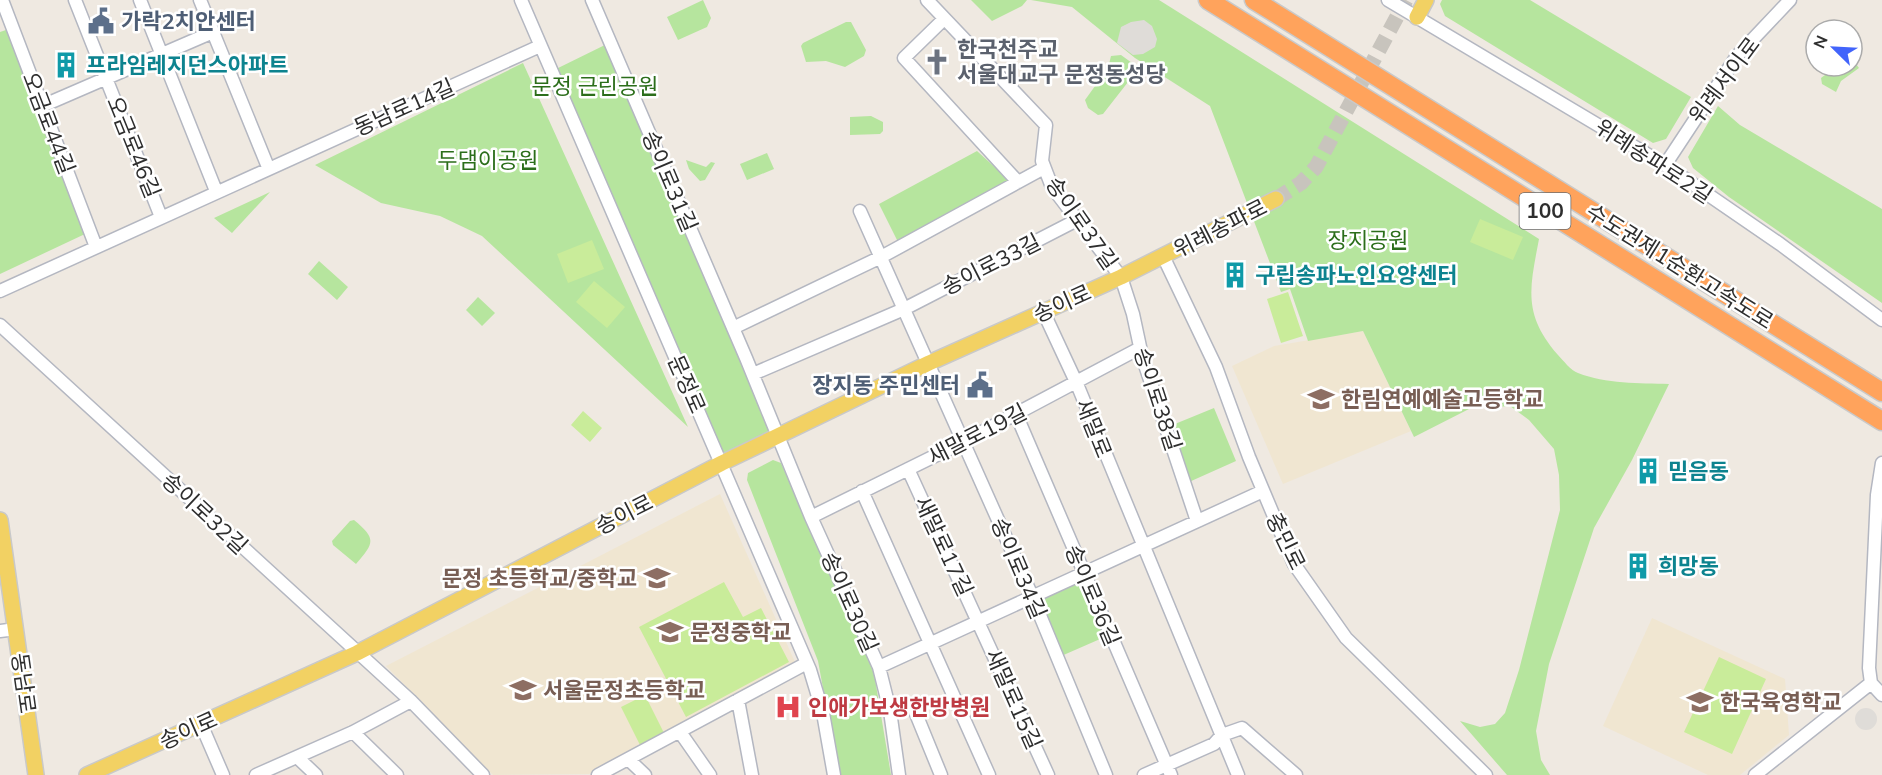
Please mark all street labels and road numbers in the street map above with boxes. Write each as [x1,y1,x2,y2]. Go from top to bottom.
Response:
street label: 위례서이로 [1682,31,1766,129]
street label: 오금로44길 [17,68,81,178]
street label: 동남로14길 [349,72,459,142]
street label: 오금로46길 [101,92,167,202]
street label: 위례송파로2길 [1590,113,1718,209]
street label: 송이로31길 [636,126,704,236]
street label: 송이로37길 [1040,171,1124,275]
street label: 위례송파로 [1169,193,1271,263]
road number: 100 [1520,193,1570,229]
street label: 수도권제1순환고속도로 [1581,197,1779,335]
street label: 송이로33길 [937,227,1045,301]
street label: 송이로 [1029,278,1095,328]
street label: 송이로38길 [1128,344,1188,454]
street label: 문정로 [662,351,712,417]
street label: 새말로 [1070,395,1118,461]
street label: 새말로19길 [923,397,1031,471]
street label: 송이로32길 [156,466,254,560]
street label: 송이로 [591,488,657,540]
street label: 새말로17길 [909,491,979,601]
street label: 충민로 [1260,508,1312,574]
street label: 송이로34길 [985,513,1053,623]
street label: 송이로36길 [1059,540,1127,650]
street label: 송이로30길 [815,547,885,657]
street label: 새말로15길 [979,644,1049,754]
street label: 동남로 [6,651,42,715]
street label: 송이로 [155,705,221,755]

